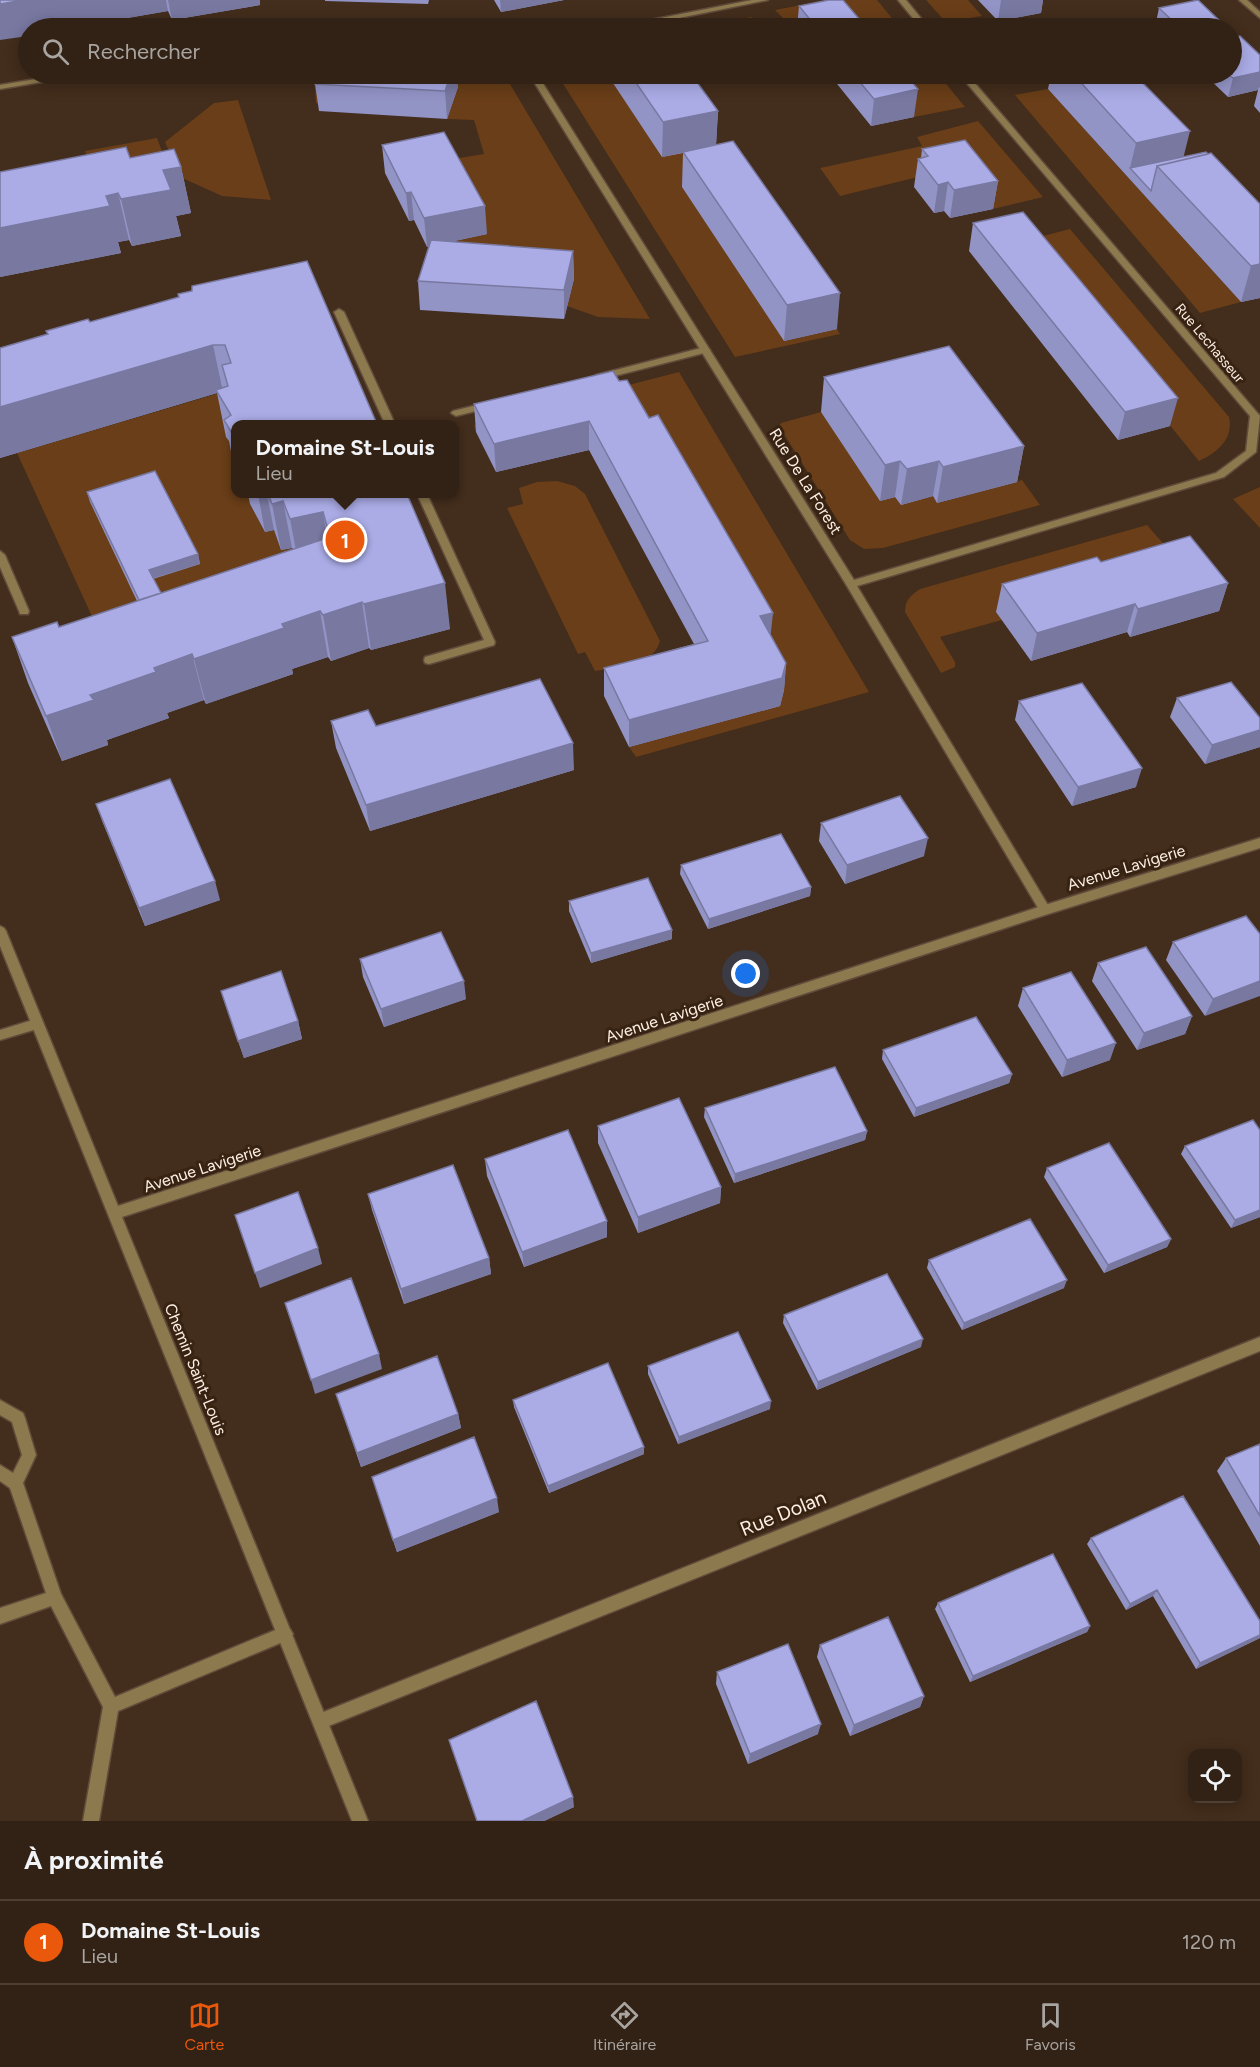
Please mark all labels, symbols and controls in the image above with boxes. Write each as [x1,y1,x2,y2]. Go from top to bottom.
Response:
search box [18,18,1242,84]
icon: search [39,35,72,68]
text: Rechercher [87,38,200,65]
street label: Rue Lechasseur [1171,300,1248,387]
popup [231,420,459,498]
street label: Rue De La Forest [765,425,846,538]
text: Domaine St-Louis [255,434,435,461]
text: Lieu [255,461,293,485]
pin: 1 [326,518,364,562]
street label: Avenue Lavigerie [1065,840,1188,894]
your location [731,959,760,988]
street label: Avenue Lavigerie [603,990,726,1046]
street label: Avenue Lavigerie [141,1140,264,1196]
street label: Chemin Saint-Louis [160,1301,231,1438]
street label: Rue Dolan [736,1485,830,1541]
map controls [1188,1749,1242,1803]
button: locate [1188,1749,1242,1803]
text: À proximité [24,1844,164,1876]
text: Domaine St-Louis [81,1917,260,1944]
text: 1 [39,1930,48,1954]
text: 120 m [1182,1930,1236,1954]
text: Lieu [81,1944,118,1968]
tab: Carte [184,1999,224,2054]
tab: Itinéraire [593,1999,656,2054]
tab: Favoris [1025,1999,1076,2054]

